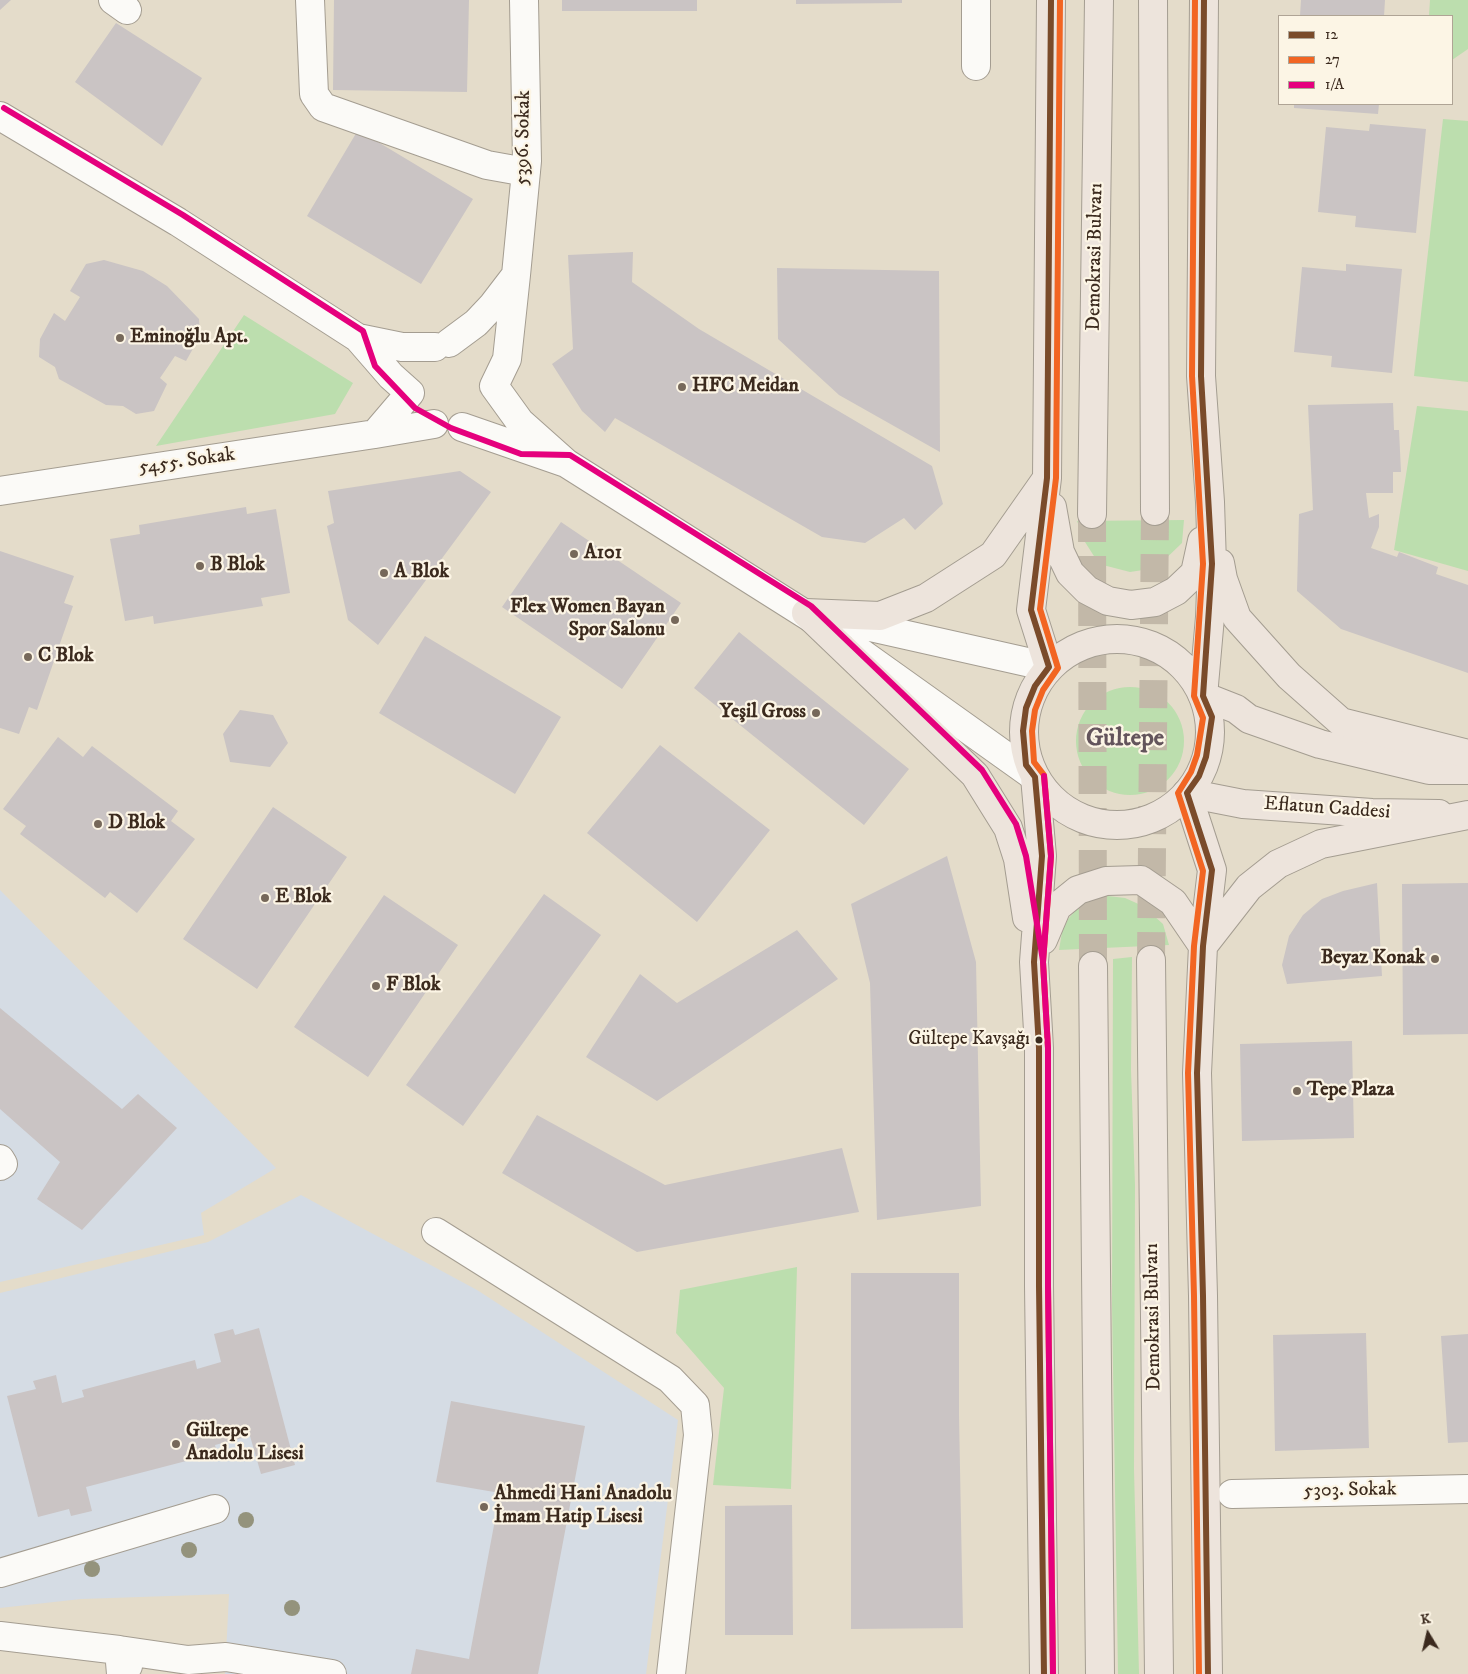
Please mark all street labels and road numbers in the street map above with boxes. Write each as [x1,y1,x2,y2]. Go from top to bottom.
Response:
street label: 5396. Sokak [511,90,537,186]
street label: Demokrasi Bulvarı [1083,183,1109,331]
street label: 5455. Sokak [137,443,237,481]
street label: Eflatun Caddesi [1263,793,1391,825]
street label: Demokrasi Bulvarı [1141,1243,1167,1391]
street label: 5303. Sokak [1303,1478,1397,1504]

